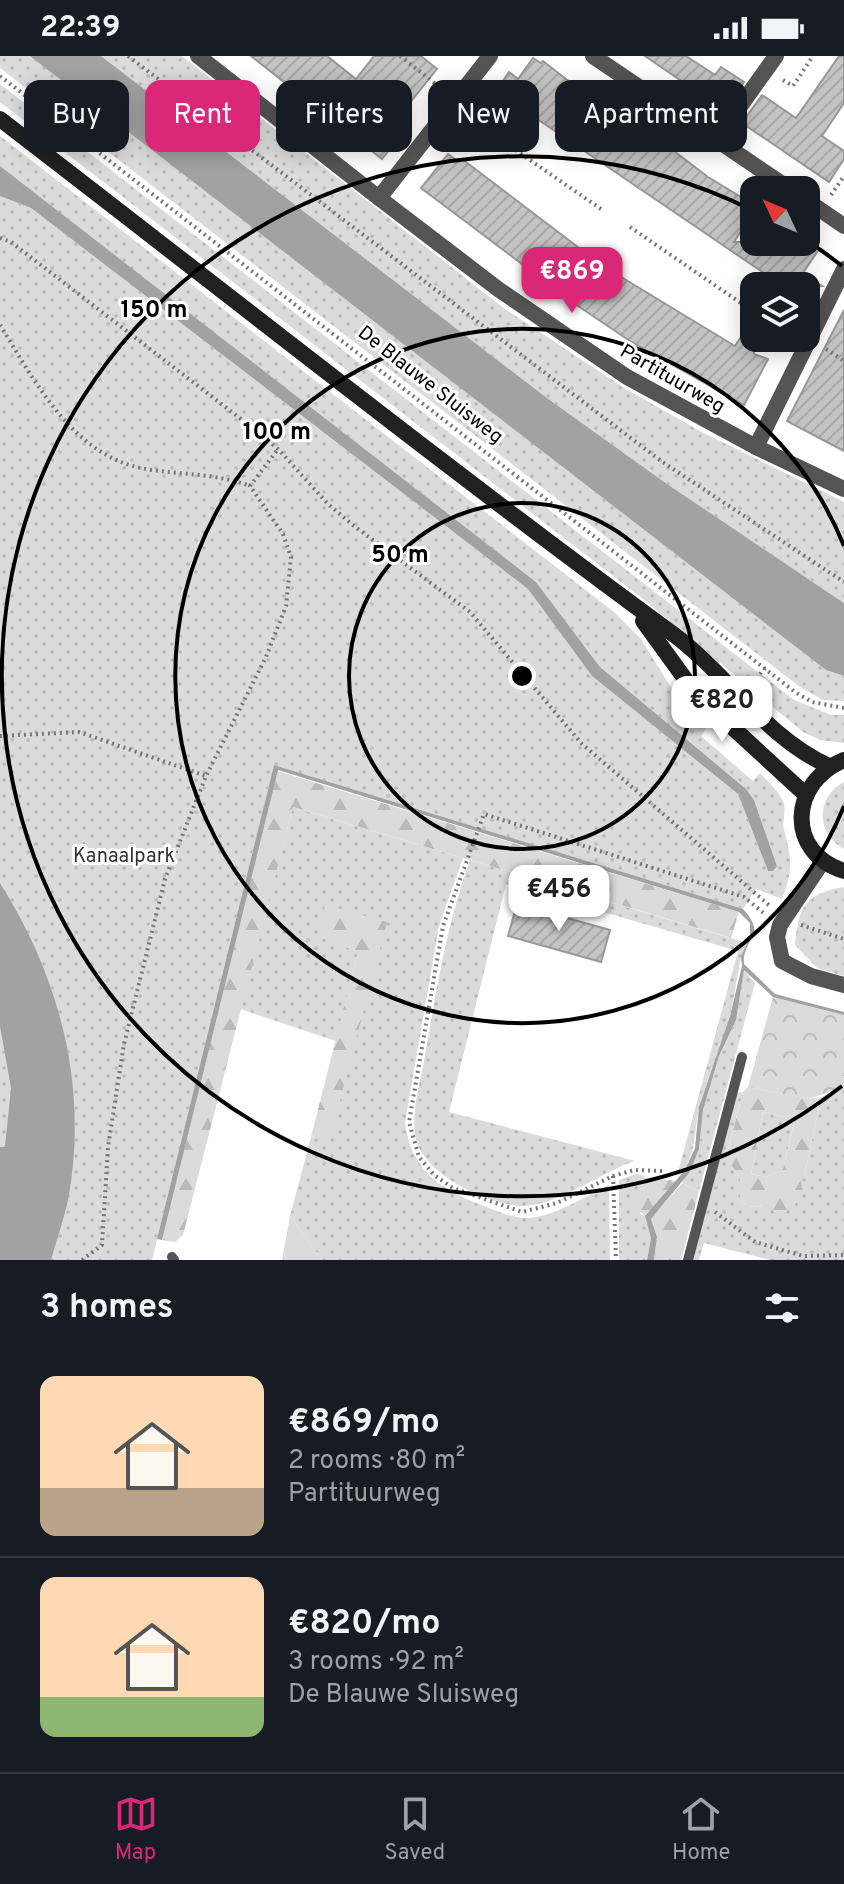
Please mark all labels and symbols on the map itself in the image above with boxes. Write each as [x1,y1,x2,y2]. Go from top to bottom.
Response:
north arrow [740,176,820,256]
pin: €869 [525,247,619,315]
text: 150 m [120,296,188,326]
street label: De Blauwe Sluisweg [352,321,508,451]
street label: Partituurweg [615,339,729,420]
text: 100 m [243,418,311,448]
text: 50 m [371,541,429,571]
centre of rings [508,662,536,690]
pin: €820 [675,676,769,744]
park label: Kanaalpark [73,844,175,870]
pin: €456 [512,865,606,933]

